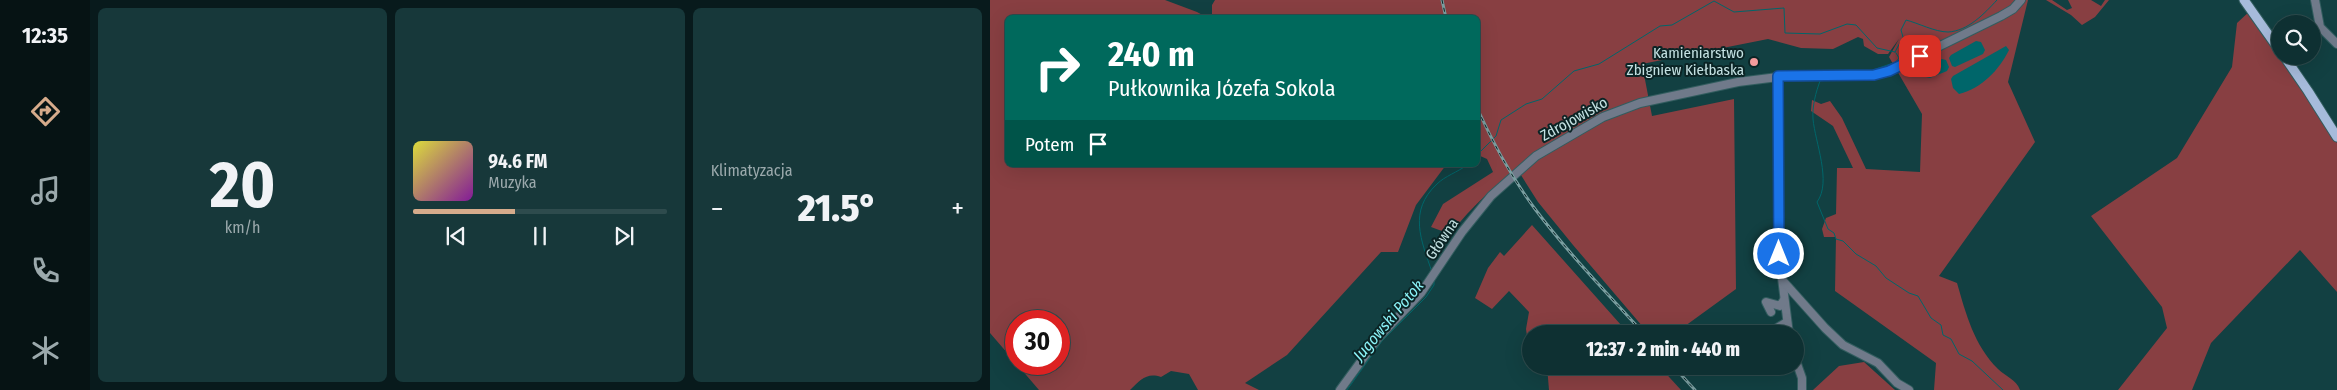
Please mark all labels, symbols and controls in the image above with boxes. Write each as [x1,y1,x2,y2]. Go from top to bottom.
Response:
map controls [2271,15,2321,65]
button: search [2271,15,2321,65]
text: 12:35 [22,22,68,49]
text: 240 m [1108,33,1195,75]
icon: right [1025,35,1090,100]
pin [1899,35,1941,77]
icon: arrive [1906,42,1934,70]
place label: Kamieniarstwo Zbigniew Kiełbaska [1627,44,1744,79]
marker: Kamieniarstwo Zbigniew Kiełbaska [1748,56,1760,68]
text: Pułkownika Józefa Sokola [1108,75,1336,102]
street label: Zdrojowisko [1537,93,1611,145]
icon: directions [28,94,63,129]
icon: arrive [1084,130,1112,158]
text: Potem [1025,133,1074,156]
text: 20 [210,146,275,224]
text: 94.6 FM [488,150,547,173]
text: Klimatyzacja [711,161,793,180]
icon: music [28,173,63,208]
text: Muzyka [488,173,537,192]
text: 21.5° [798,185,877,231]
text: − [711,192,723,225]
text: + [951,192,964,225]
street label: Główna [1422,215,1462,263]
text: km/h [225,218,261,237]
icon: previous [442,222,470,250]
icon: pause [526,222,554,250]
icon: next [610,222,638,250]
position arrow [1752,227,1804,279]
icon: phone [28,253,63,288]
water label: Jugowski Potok [1348,276,1428,365]
speed limit sign: 30 [1005,310,1070,375]
icon: climate [28,333,63,368]
text: 12:37 · 2 min · 440 m [1586,338,1740,361]

